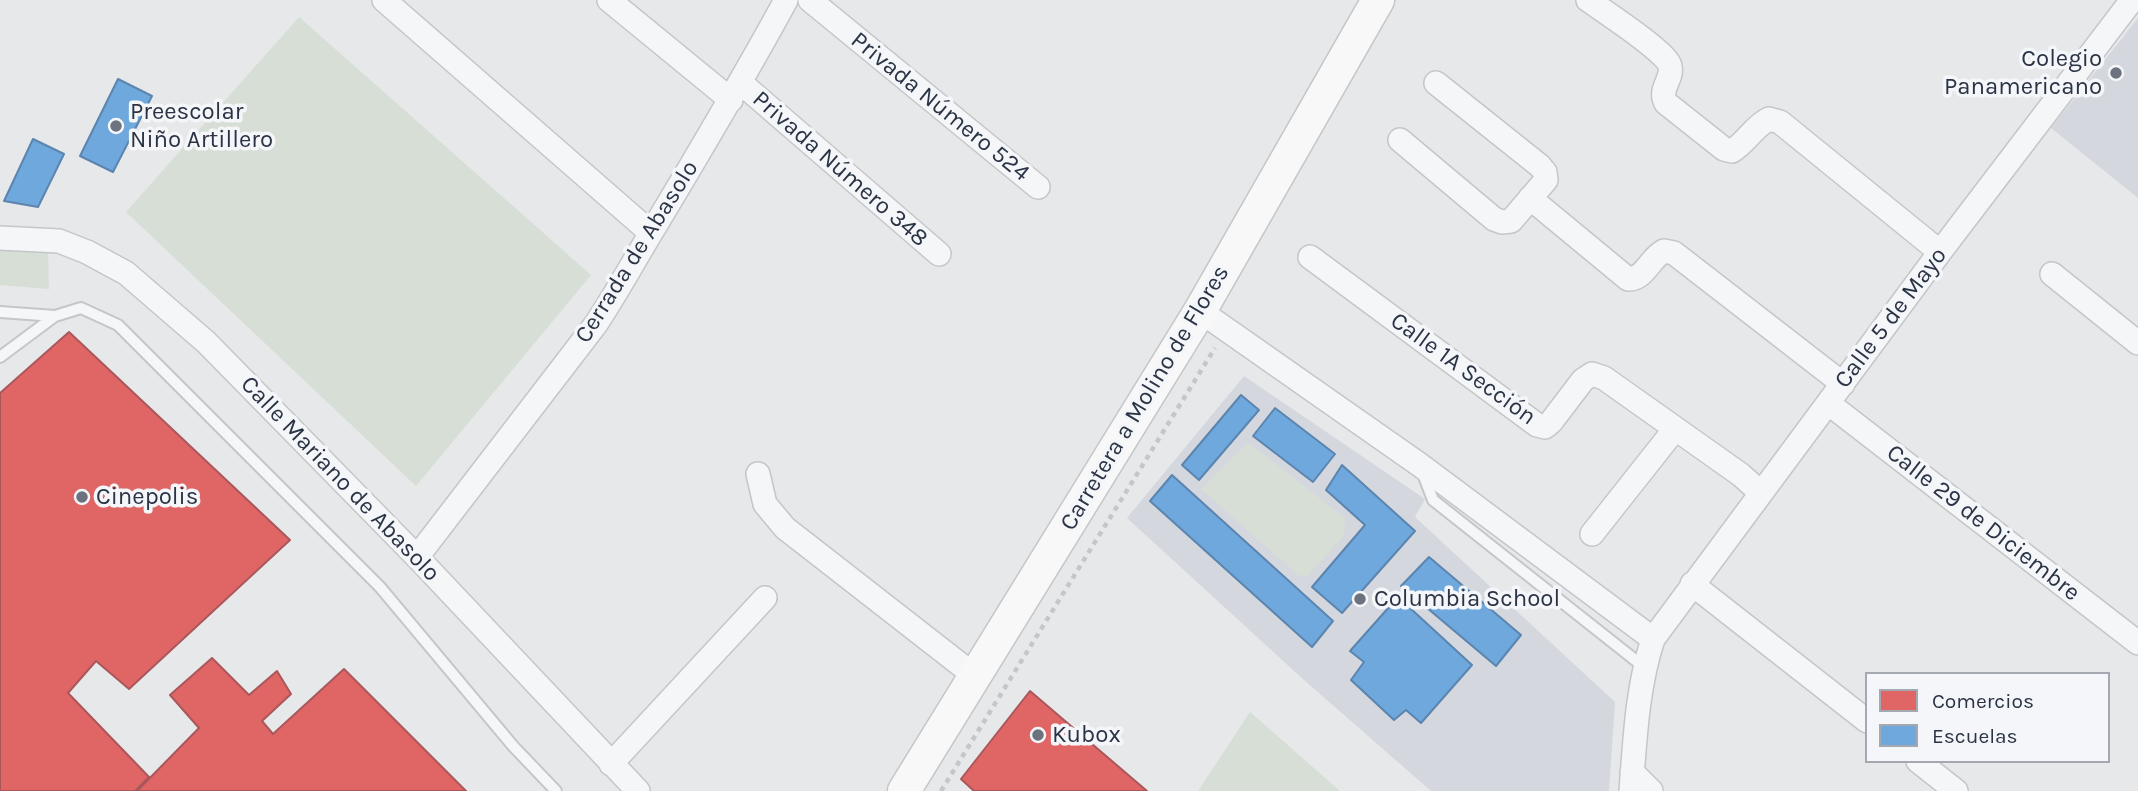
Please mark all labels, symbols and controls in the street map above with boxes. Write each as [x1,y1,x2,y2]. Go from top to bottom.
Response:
street label: Privada Número 524 [845,26,1035,188]
place label: Colegio Panamericano [1944,45,2102,101]
marker: Colegio Panamericano [2108,65,2124,81]
street label: Privada Número 348 [746,85,934,253]
place label: Preescolar Niño Artillero [130,98,273,154]
marker: Preescolar Niño Artillero [108,118,124,134]
street label: Cerrada de Abasolo [569,155,705,349]
street label: Calle 5 de Mayo [1829,242,1953,394]
street label: Carretera a Molino de Flores [1054,260,1236,536]
street label: Calle 1A Sección [1384,306,1542,432]
street label: Calle Mariano de Abasolo [234,370,446,588]
street label: Calle 29 de Diciembre [1880,438,2086,608]
place label: Cinepolis [96,483,198,511]
marker: Cinepolis [74,489,90,505]
place label: Columbia School [1374,585,1560,613]
marker: Columbia School [1352,591,1368,607]
legend [1865,672,2110,763]
text: Comercios [1932,689,2034,713]
place label: Kubox [1052,721,1121,749]
text: Escuelas [1932,724,2018,748]
marker: Kubox [1030,727,1046,743]

